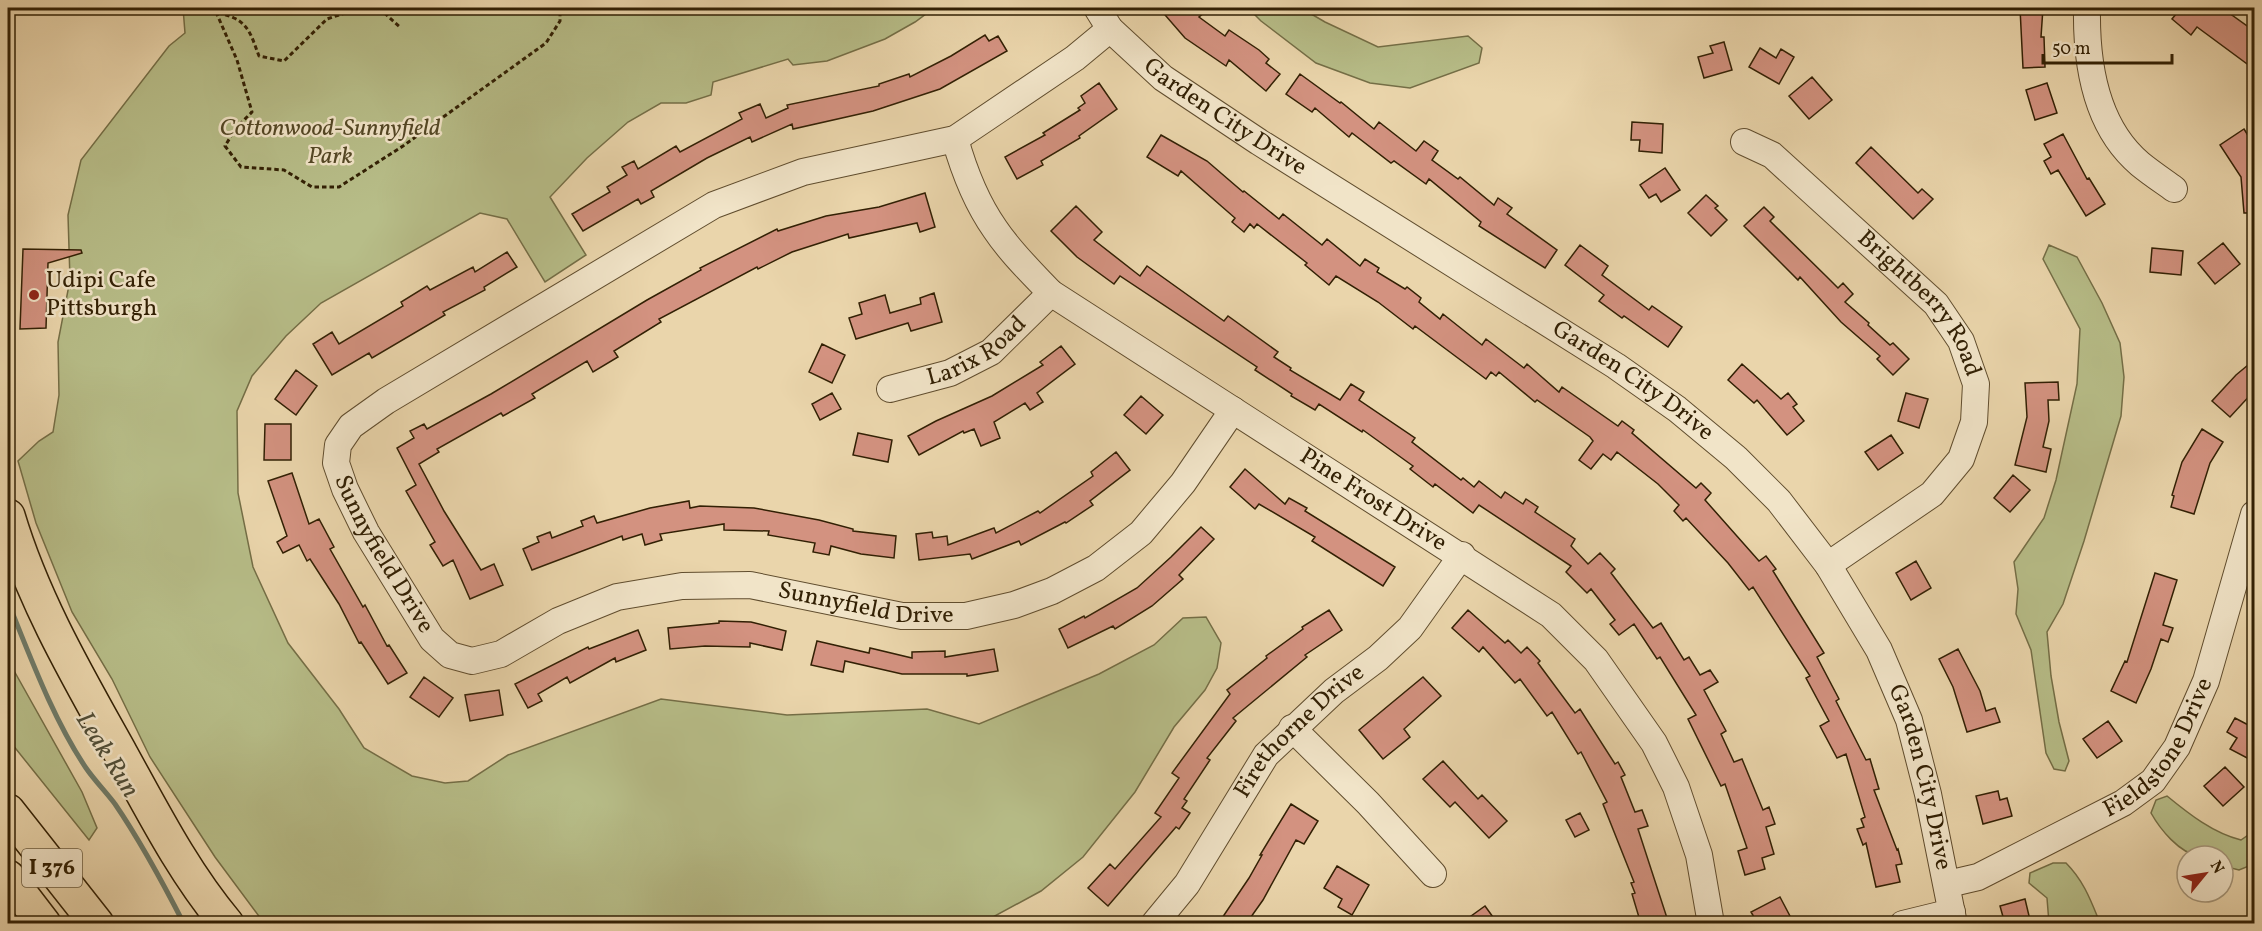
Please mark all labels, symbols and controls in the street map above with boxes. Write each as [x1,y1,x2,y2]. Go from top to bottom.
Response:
scale bar [2043,27,2172,65]
text: 50 m [2052,37,2091,62]
street label: Garden City Drive [1135,50,1313,185]
park label: Cottonwood-Sunnyfield Park [220,112,441,174]
street label: Brightberry Road [1849,223,1989,381]
place label: Udipi Cafe Pittsburgh [46,264,157,326]
marker: Udipi Cafe Pittsburgh [27,288,41,302]
street label: Larix Road [923,308,1035,395]
street label: Garden City Drive [1545,313,1721,450]
street label: Pine Frost Drive [1292,440,1453,561]
street label: Sunnyfield Drive [325,471,442,640]
street label: Sunnyfield Drive [775,574,954,633]
street label: Firethorne Drive [1226,657,1372,805]
street label: Fieldstone Drive [2098,673,2222,827]
street label: Garden City Drive [1879,679,1960,873]
water label: Leak Run [66,705,148,805]
north arrow [2175,844,2235,904]
road number: I 376 [22,849,82,887]
text: N [2204,857,2229,878]

